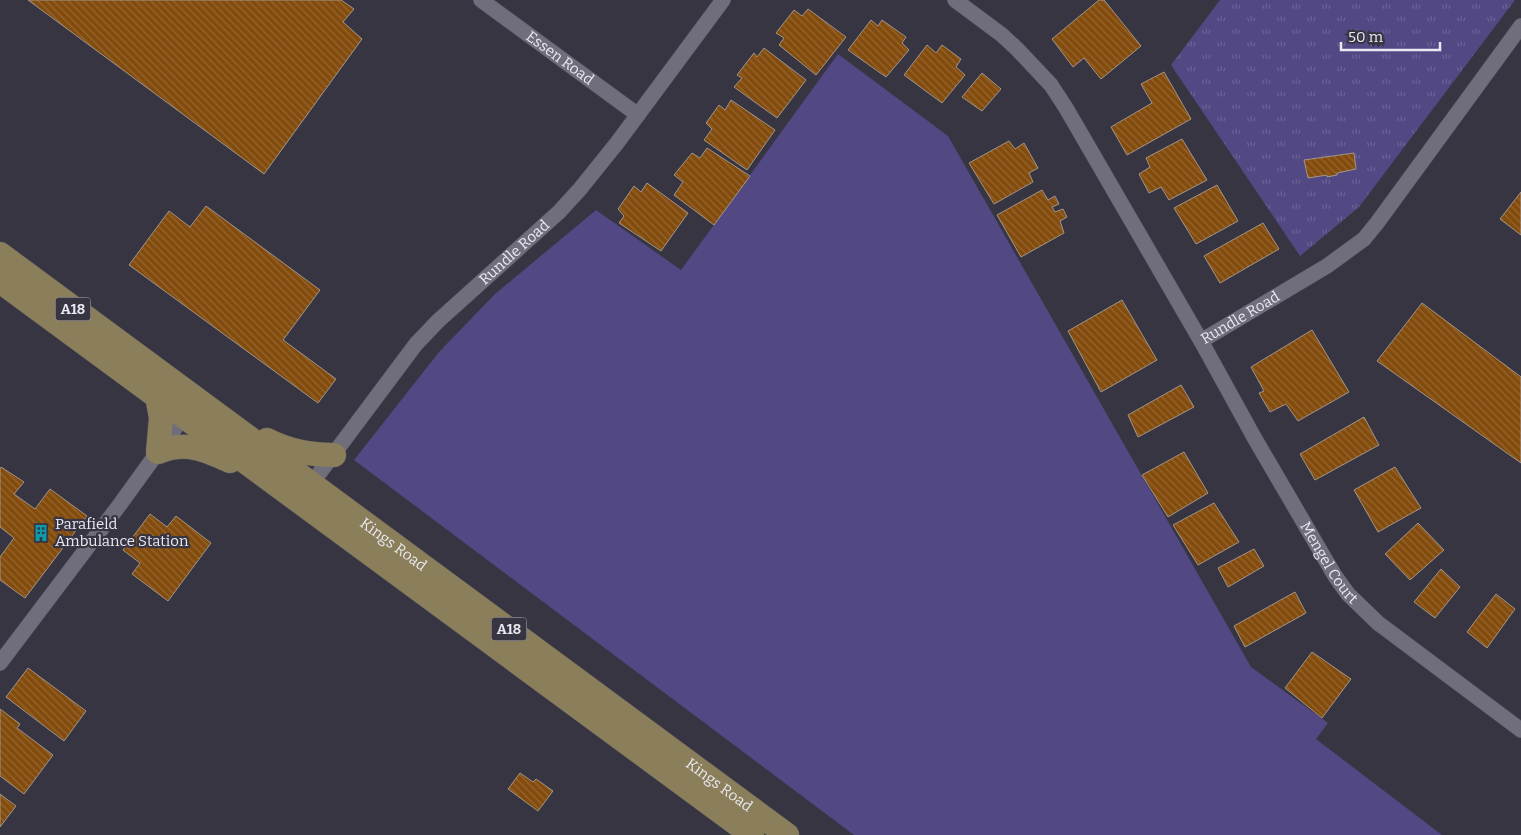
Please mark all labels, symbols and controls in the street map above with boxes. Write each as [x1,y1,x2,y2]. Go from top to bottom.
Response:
scale bar [1341,20,1440,52]
street label: Essen Road [523,27,597,89]
text: 50 m [1348,28,1384,46]
street label: Rundle Road [475,216,553,289]
street label: Rundle Road [1198,287,1283,348]
road number: A18 [56,298,90,320]
street label: Kings Road [357,514,430,575]
place label: Parafield Ambulance Station [55,515,189,550]
street label: Mengel Court [1296,518,1362,608]
building icon: Parafield Ambulance Station [31,523,51,543]
road number: A18 [492,618,526,640]
street label: Kings Road [682,755,756,815]

